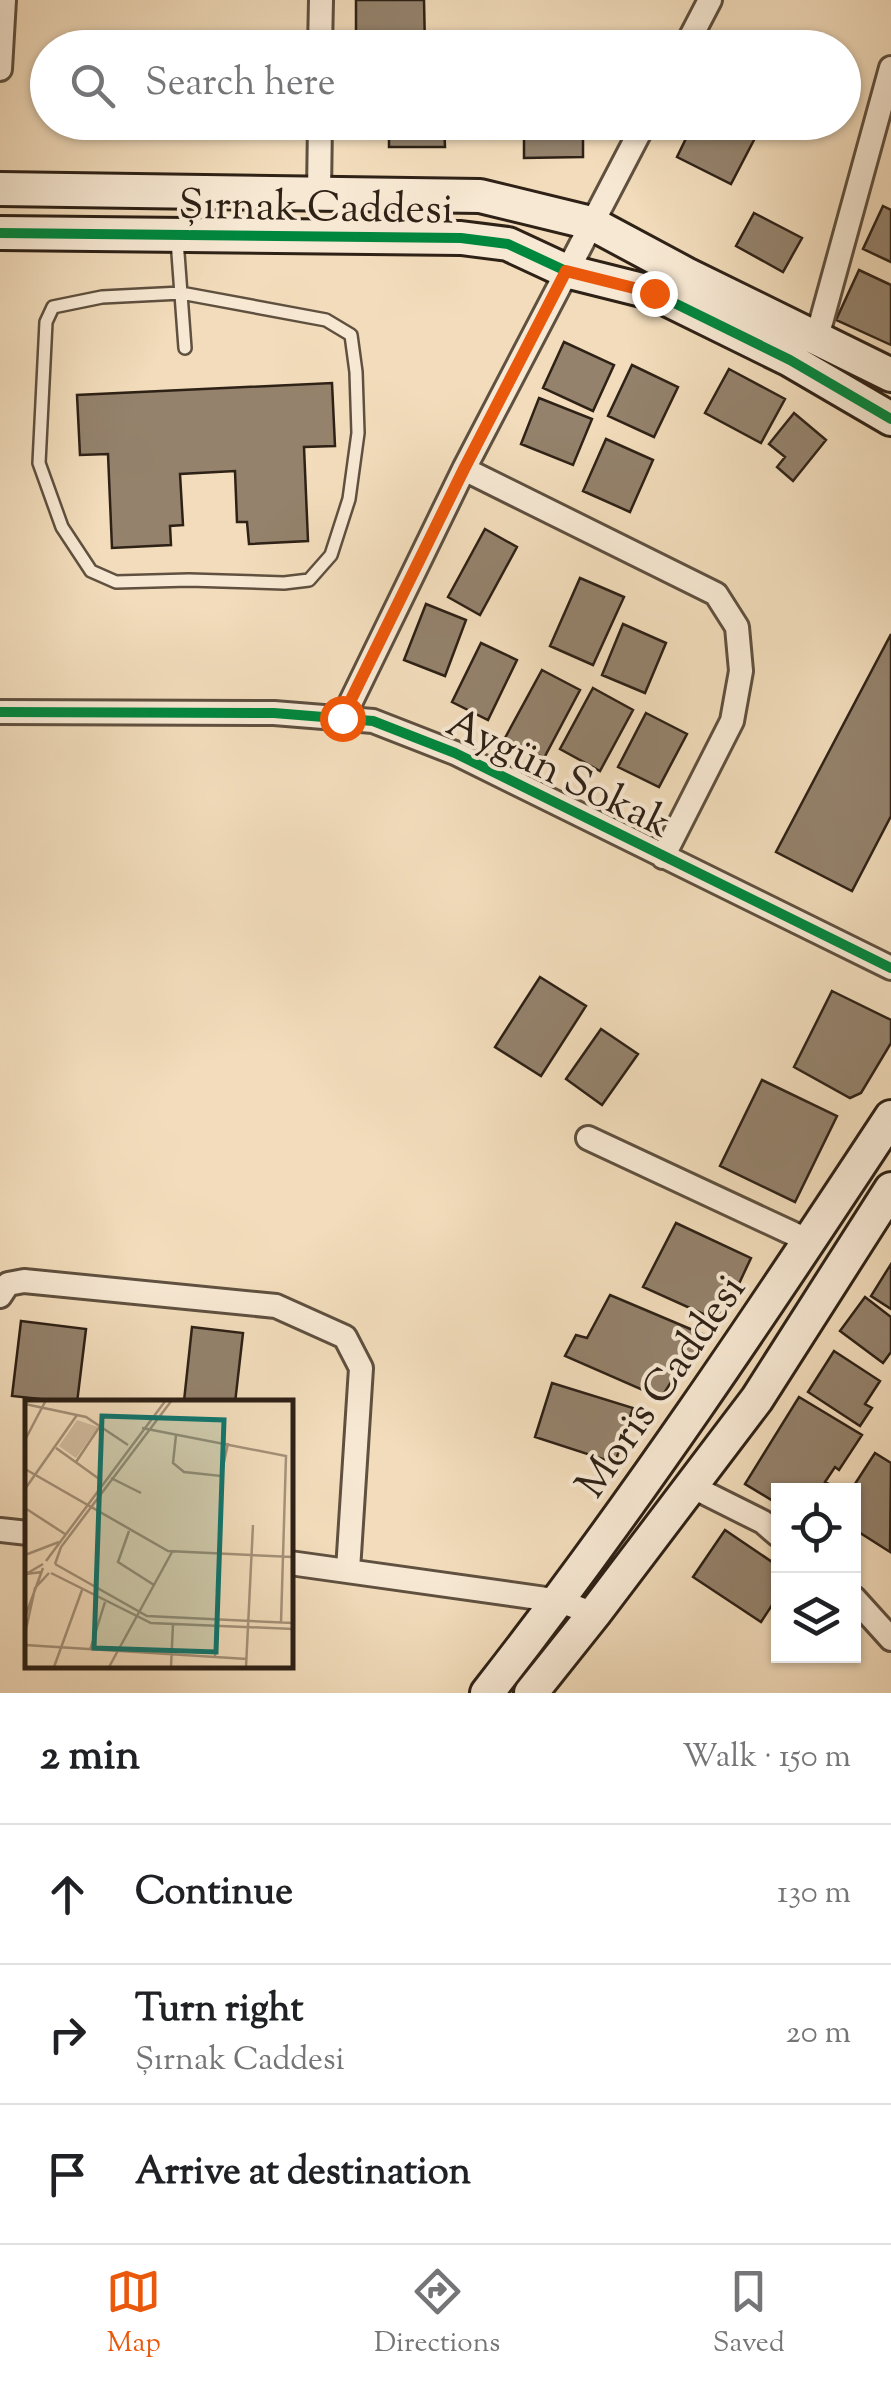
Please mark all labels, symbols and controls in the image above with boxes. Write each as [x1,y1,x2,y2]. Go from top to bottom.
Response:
search box [30,30,861,140]
icon: search [65,58,120,113]
text: Search here [145,58,336,112]
street label: Şırnak Caddesi [178,178,454,242]
route end [632,271,678,317]
street label: Aygün Sokak [435,695,680,856]
route start [320,696,366,742]
street label: Moris Caddesi [564,1264,762,1512]
inset map [25,1400,292,1668]
map controls [771,1483,861,1663]
button: locate [771,1483,861,1573]
button: layers [771,1573,861,1663]
text: 2 min [40,1728,140,1788]
text: Walk · 150 m [682,1735,851,1781]
icon: ahead [40,1867,95,1922]
text: Continue [135,1867,293,1921]
text: 130 m [777,1871,851,1917]
text: Turn right [135,1984,303,2038]
icon: right [40,2007,95,2062]
text: 20 m [786,2011,851,2057]
text: Şırnak Caddesi [135,2038,345,2084]
icon: arrive [40,2147,95,2202]
text: Arrive at destination [135,2147,471,2201]
tab: Map [106,2264,161,2364]
tab: Directions [374,2264,500,2364]
tab: Saved [713,2264,785,2364]

